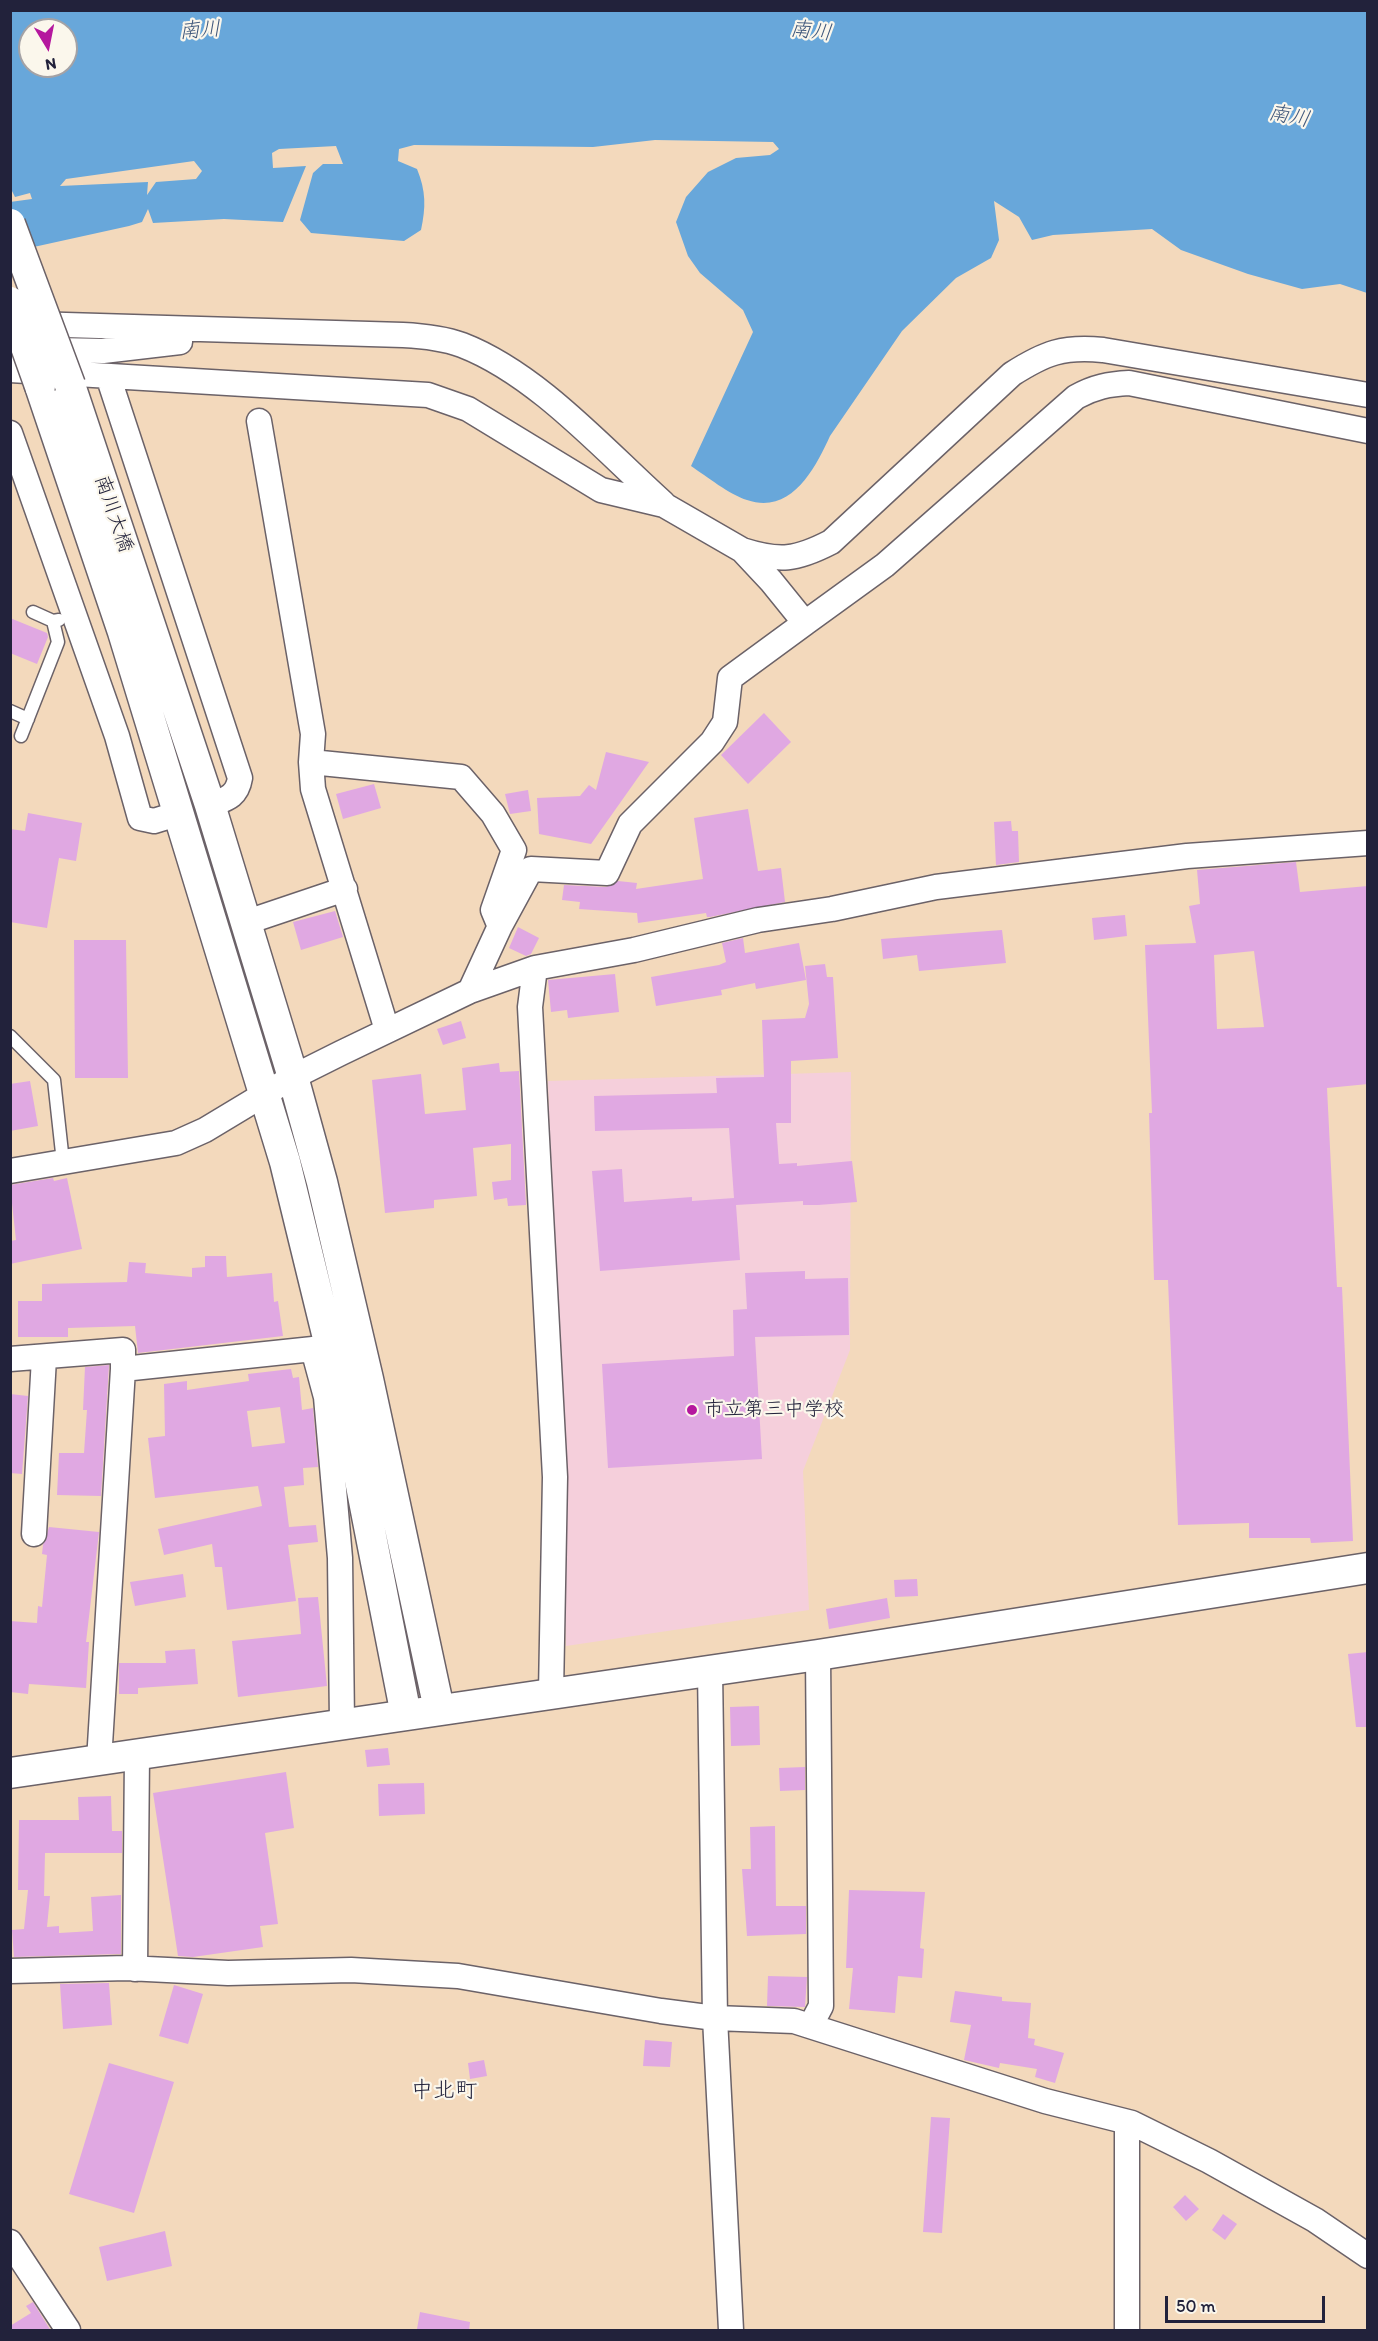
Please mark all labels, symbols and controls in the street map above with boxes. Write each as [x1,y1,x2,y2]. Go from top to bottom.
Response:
water label: 南川 [178,17,222,45]
water label: 南川 [789,17,833,47]
north arrow [18,18,78,78]
text: N [44,54,58,75]
water label: 南川 [1266,101,1312,133]
street label: 南川大橋 [89,472,137,556]
place label: 市立第三中学校 [704,1398,844,1422]
marker: 市立第三中学校 [685,1403,699,1417]
district label: 中北町 [411,2078,477,2104]
scale bar [1168,2284,1328,2322]
text: 50 m [1176,2295,1216,2317]

